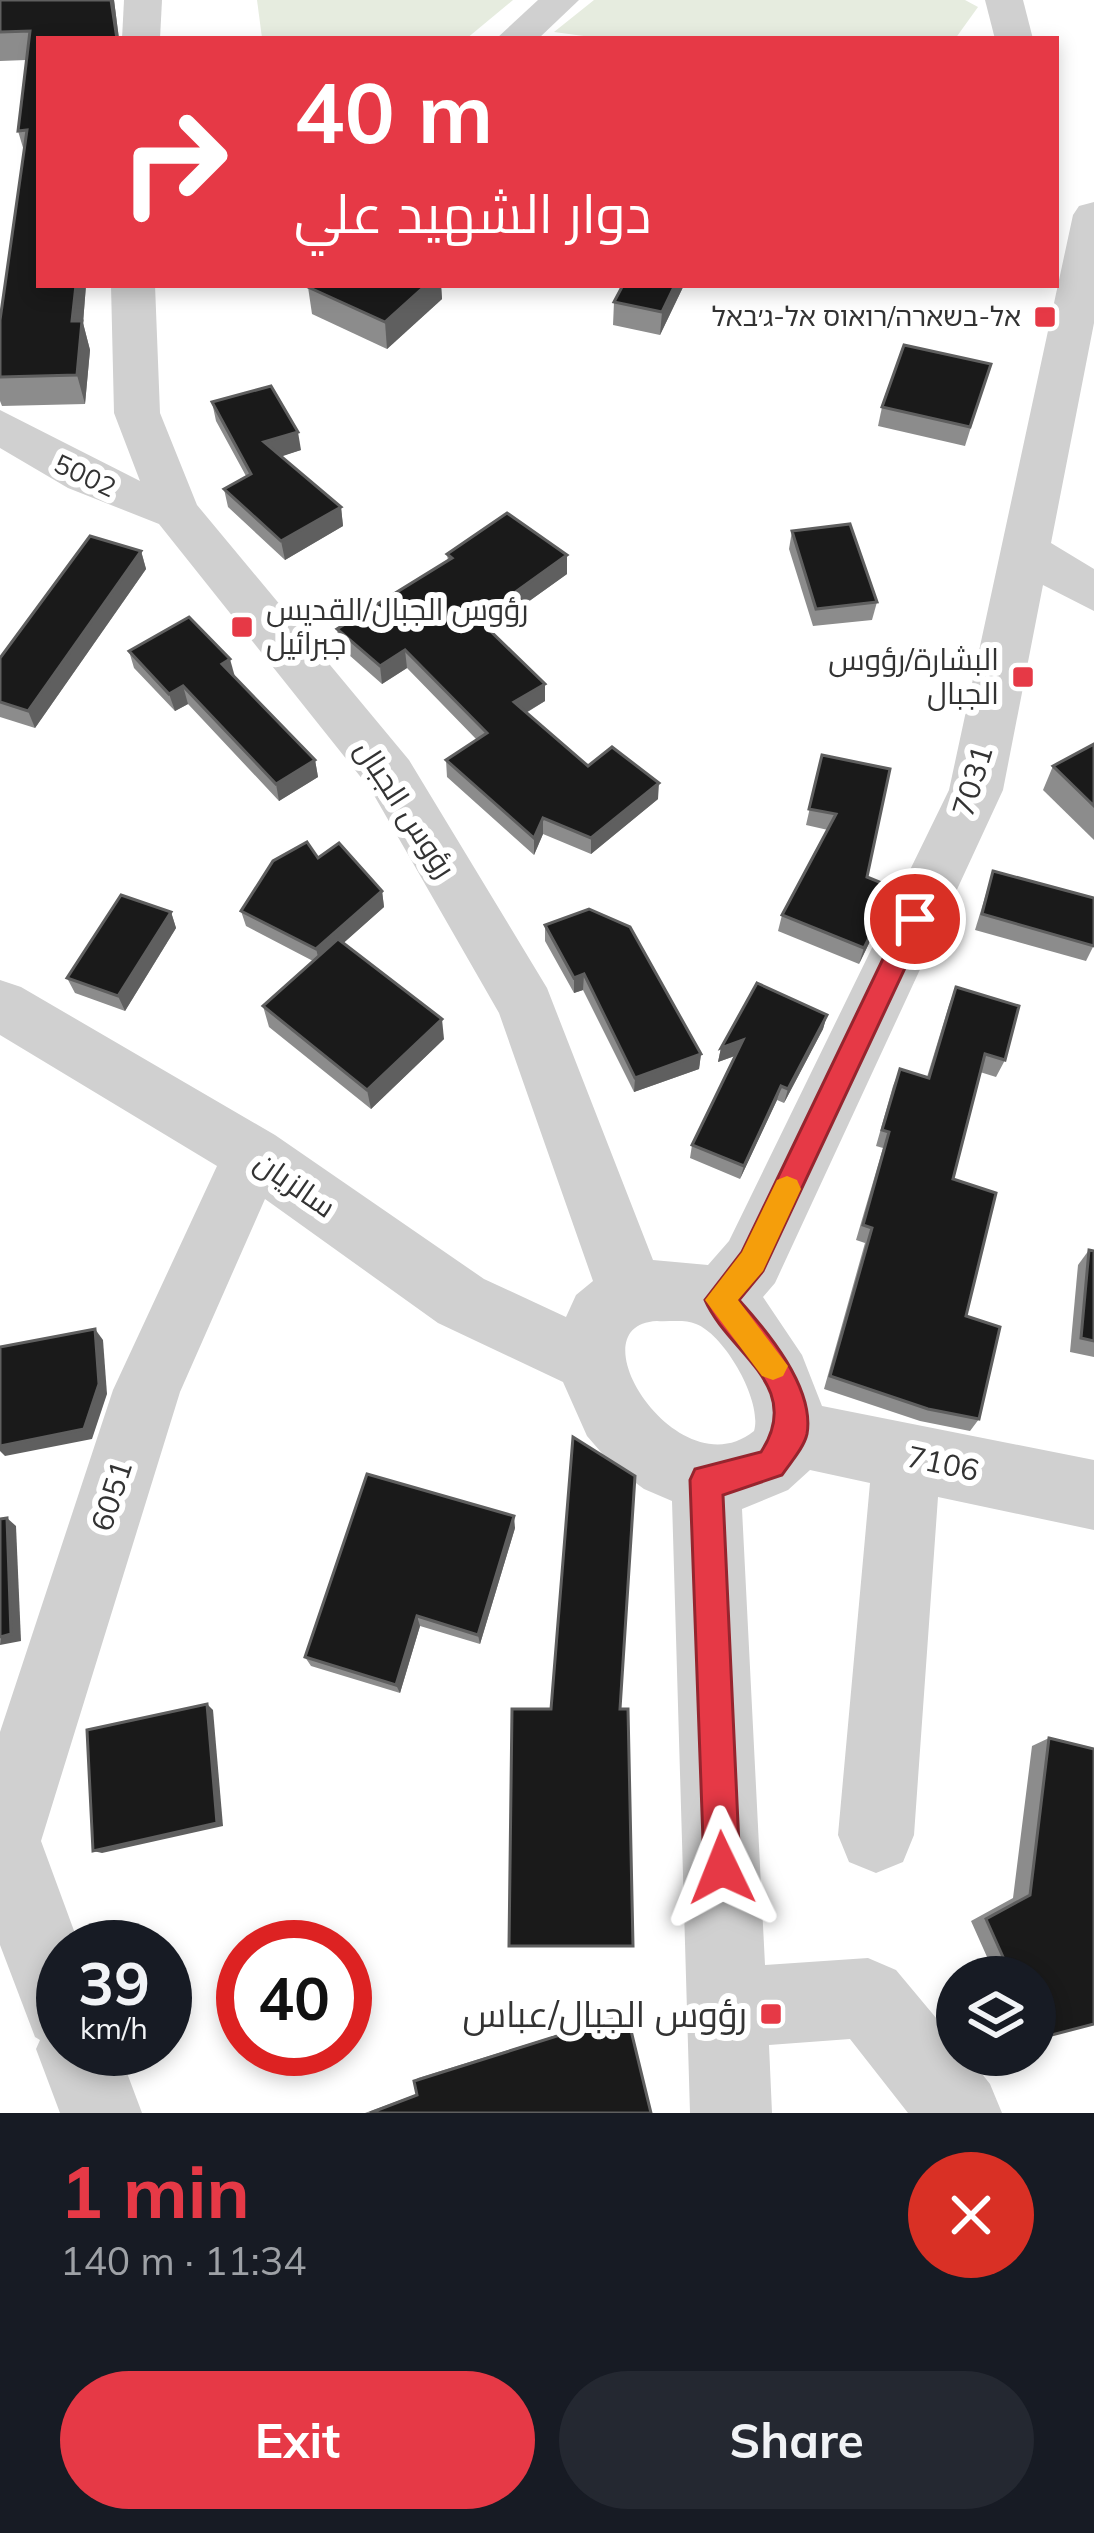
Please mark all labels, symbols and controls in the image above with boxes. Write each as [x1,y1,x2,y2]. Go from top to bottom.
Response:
text: 40 m [294,59,493,164]
icon: right [96,84,252,240]
text: دوار الشهيد علي [294,179,651,247]
place label: אל-בשארה/רואוס אל-ג׳באל [712,299,1021,333]
marker: אל-בשארה/רואוס אל-ג׳באל [1032,304,1058,330]
street label: 5002 [49,446,122,504]
place label: رؤوس الجبال/القديس جبرائيل [266,590,528,662]
marker: رؤوس الجبال/القديس جبرائيل [229,614,255,640]
place label: البشارة/رؤوس الجبال [828,640,999,712]
marker: البشارة/رؤوس الجبال [1010,664,1036,690]
street label: رؤوس الجبال [347,732,464,885]
street label: 7031 [943,741,1001,821]
pin [864,868,966,970]
icon: arrive [882,886,948,952]
street label: سالزيان [248,1143,343,1226]
street label: 7106 [904,1437,982,1489]
street label: 6051 [82,1456,140,1536]
position arrow [659,1805,785,1931]
speed limit sign: 40 [216,1920,372,2076]
text: 39 [78,1945,150,2020]
map controls [936,1956,1056,2076]
button: layers [936,1956,1056,2076]
place label: رؤوس الجبال/عباس [462,1991,747,2036]
marker: رؤوس الجبال/عباس [758,2001,784,2027]
text: km/h [80,2009,148,2047]
text: 1 min [60,2146,250,2236]
button: close [908,2152,1034,2278]
text: 140 m · 11:34 [60,2236,306,2285]
button: Exit [60,2371,535,2509]
button: Share [559,2371,1034,2509]

